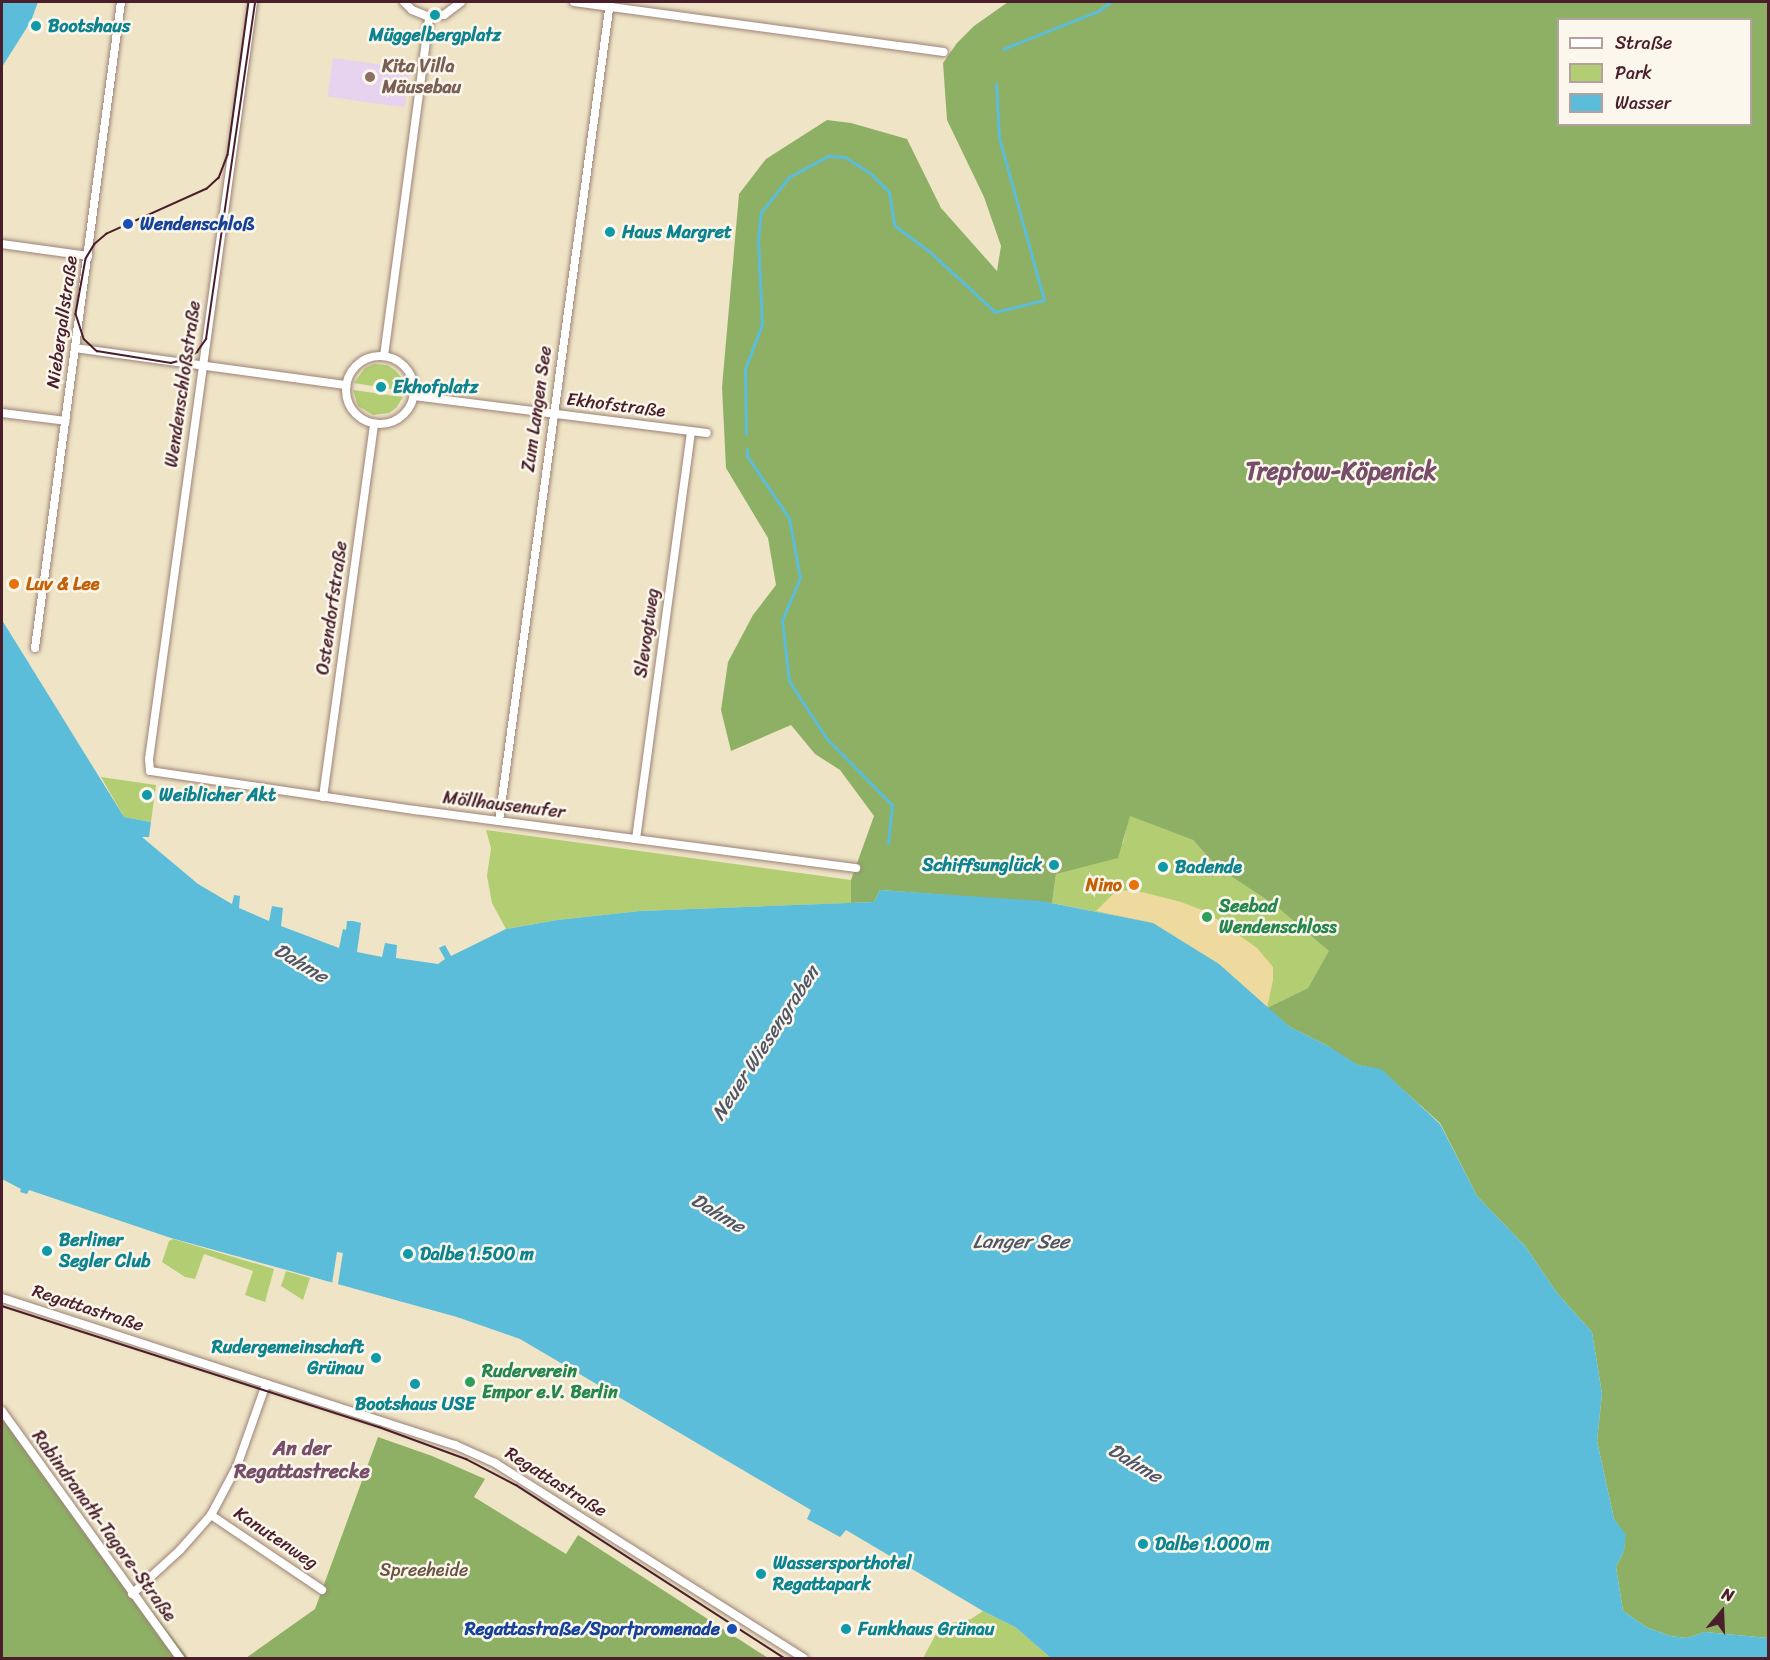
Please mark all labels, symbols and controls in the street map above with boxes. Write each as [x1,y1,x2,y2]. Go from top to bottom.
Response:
marker: Müggelbergplatz [428,8,442,22]
place label: Bootshaus [48,15,130,37]
legend [1557,18,1752,126]
marker: Bootshaus [29,19,43,33]
place label: Müggelbergplatz [369,24,501,46]
text: Straße [1615,27,1672,59]
place label: Kita Villa Mäusebau [382,56,461,98]
text: Park [1615,57,1652,89]
marker: Kita Villa Mäusebau [363,70,377,84]
text: Wasser [1615,87,1671,119]
place label: Wendenschloß [140,213,254,235]
marker: Wendenschloß [121,217,135,231]
place label: Haus Margret [622,221,731,243]
marker: Haus Margret [603,225,617,239]
street label: Niebergallstraße [42,254,82,390]
street label: Wendenschloßstraße [161,299,205,469]
street label: Zum Langen See [517,344,557,474]
place label: Ekhofplatz [393,376,478,398]
marker: Ekhofplatz [374,380,388,394]
street label: Ekhofstraße [565,388,667,422]
district label: Treptow-Köpenick [1245,458,1437,486]
street label: Ostendorfstraße [312,540,352,676]
place label: Luv & Lee [26,573,100,595]
marker: Luv & Lee [7,577,21,591]
street label: Slevogtweg [630,587,664,679]
place label: Weiblicher Akt [159,784,276,806]
street label: Möllhausenufer [442,787,566,823]
marker: Weiblicher Akt [140,788,154,802]
place label: Schiffsunglück [922,854,1042,876]
place label: Badende [1175,856,1242,878]
marker: Schiffsunglück [1047,858,1061,872]
marker: Badende [1156,860,1170,874]
place label: Nino [1086,874,1122,896]
marker: Nino [1127,878,1141,892]
place label: Seebad Wendenschloss [1219,896,1337,938]
marker: Seebad Wendenschloss [1200,910,1214,924]
water label: Dahme [270,938,332,988]
water label: Neuer Wiesengraben [706,961,824,1125]
water label: Dahme [687,1188,749,1238]
water label: Langer See [973,1229,1069,1253]
place label: Berliner Segler Club [59,1230,151,1272]
place label: Dalbe 1.500 m [420,1243,534,1265]
marker: Berliner Segler Club [40,1244,54,1258]
marker: Dalbe 1.500 m [401,1247,415,1261]
street label: Regattastraße [30,1280,146,1336]
place label: Rudergemeinschaft Grünau [212,1337,364,1380]
marker: Rudergemeinschaft Grünau [369,1351,383,1365]
place label: Ruderverein Empor e.V. Berlin [482,1361,618,1404]
marker: Ruderverein Empor e.V. Berlin [463,1375,477,1389]
marker: Bootshaus USE [408,1377,422,1391]
place label: Bootshaus USE [355,1393,475,1415]
street label: Rabindranath-Tagore-Straße [27,1426,181,1626]
district label: An der Regattastrecke [234,1436,370,1483]
water label: Dahme [1104,1438,1166,1488]
street label: Regattastraße [501,1442,611,1522]
street label: Kanutenweg [230,1502,322,1574]
place label: Dalbe 1.000 m [1155,1533,1269,1555]
marker: Dalbe 1.000 m [1136,1537,1150,1551]
place label: Wassersporthotel Regattapark [773,1553,911,1596]
park label: Spreeheide [380,1559,468,1581]
marker: Wassersporthotel Regattapark [754,1567,768,1581]
text: N [1718,1579,1738,1610]
north arrow [1692,1582,1752,1642]
place label: Regattastraße/Sportpromenade [465,1618,720,1640]
place label: Funkhaus Grünau [858,1618,994,1640]
marker: Regattastraße/Sportpromenade [725,1622,739,1636]
marker: Funkhaus Grünau [839,1622,853,1636]

